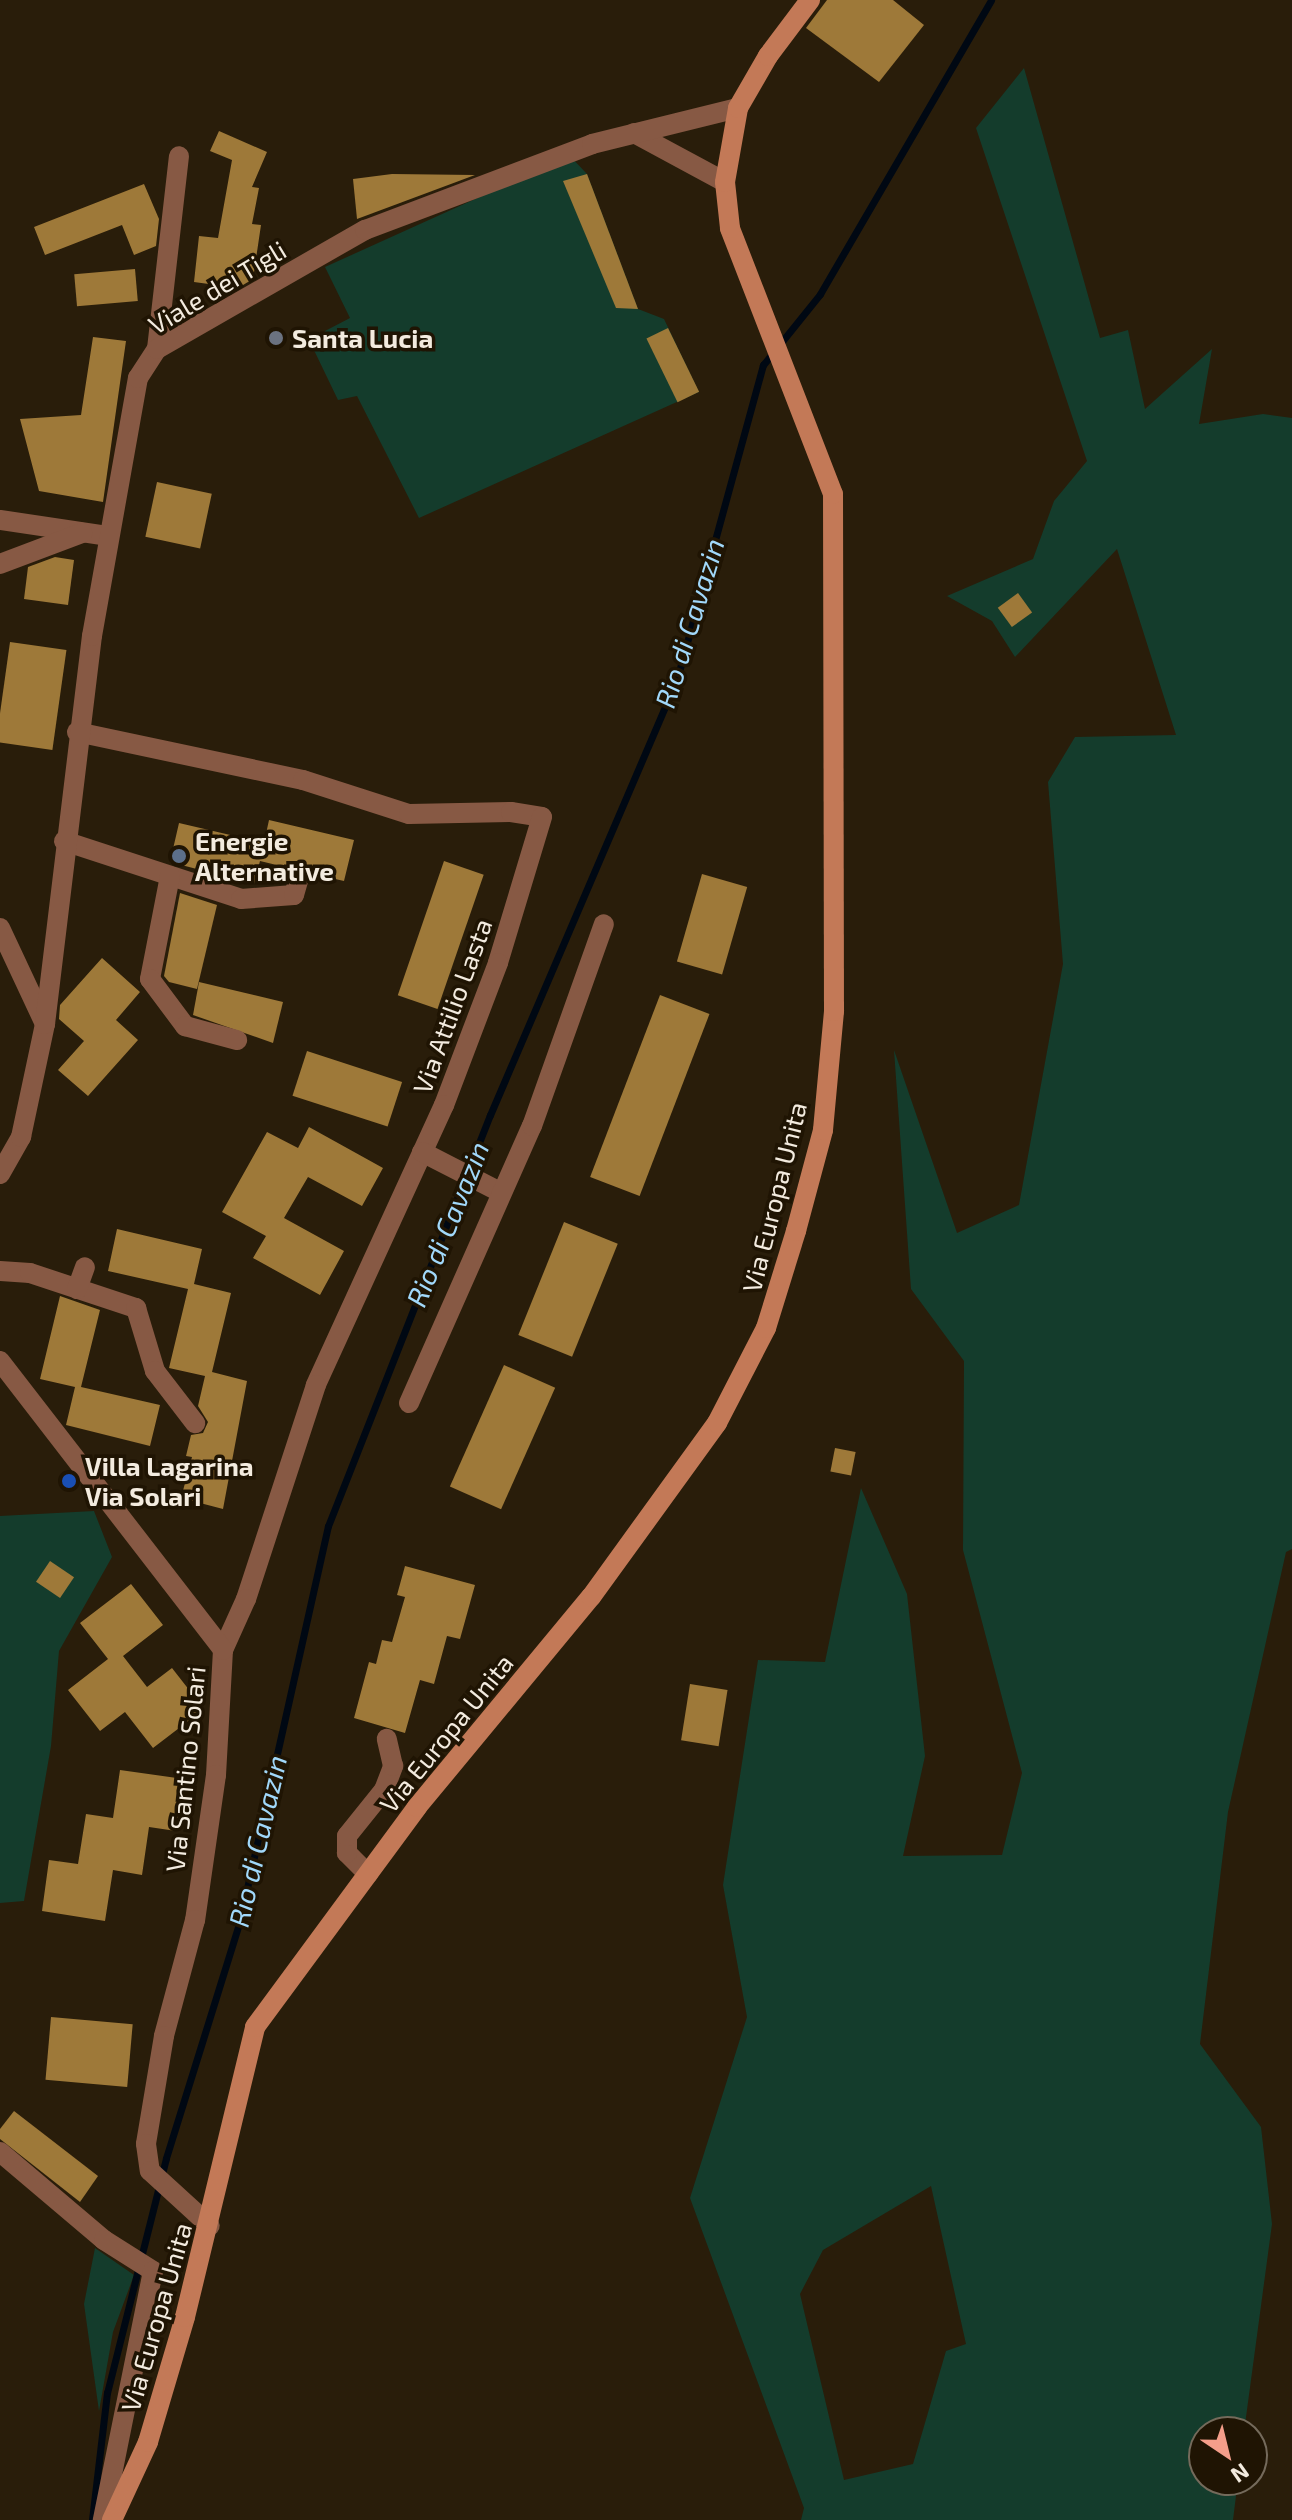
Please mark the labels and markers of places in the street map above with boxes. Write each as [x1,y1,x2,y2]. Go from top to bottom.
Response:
place label: Santa Lucia [292,322,433,354]
marker: Santa Lucia [267,329,285,347]
place label: Energie Alternative [195,825,334,886]
marker: Energie Alternative [170,847,188,865]
place label: Villa Lagarina Via Solari [85,1450,254,1512]
marker: Villa Lagarina Via Solari [60,1472,78,1490]

